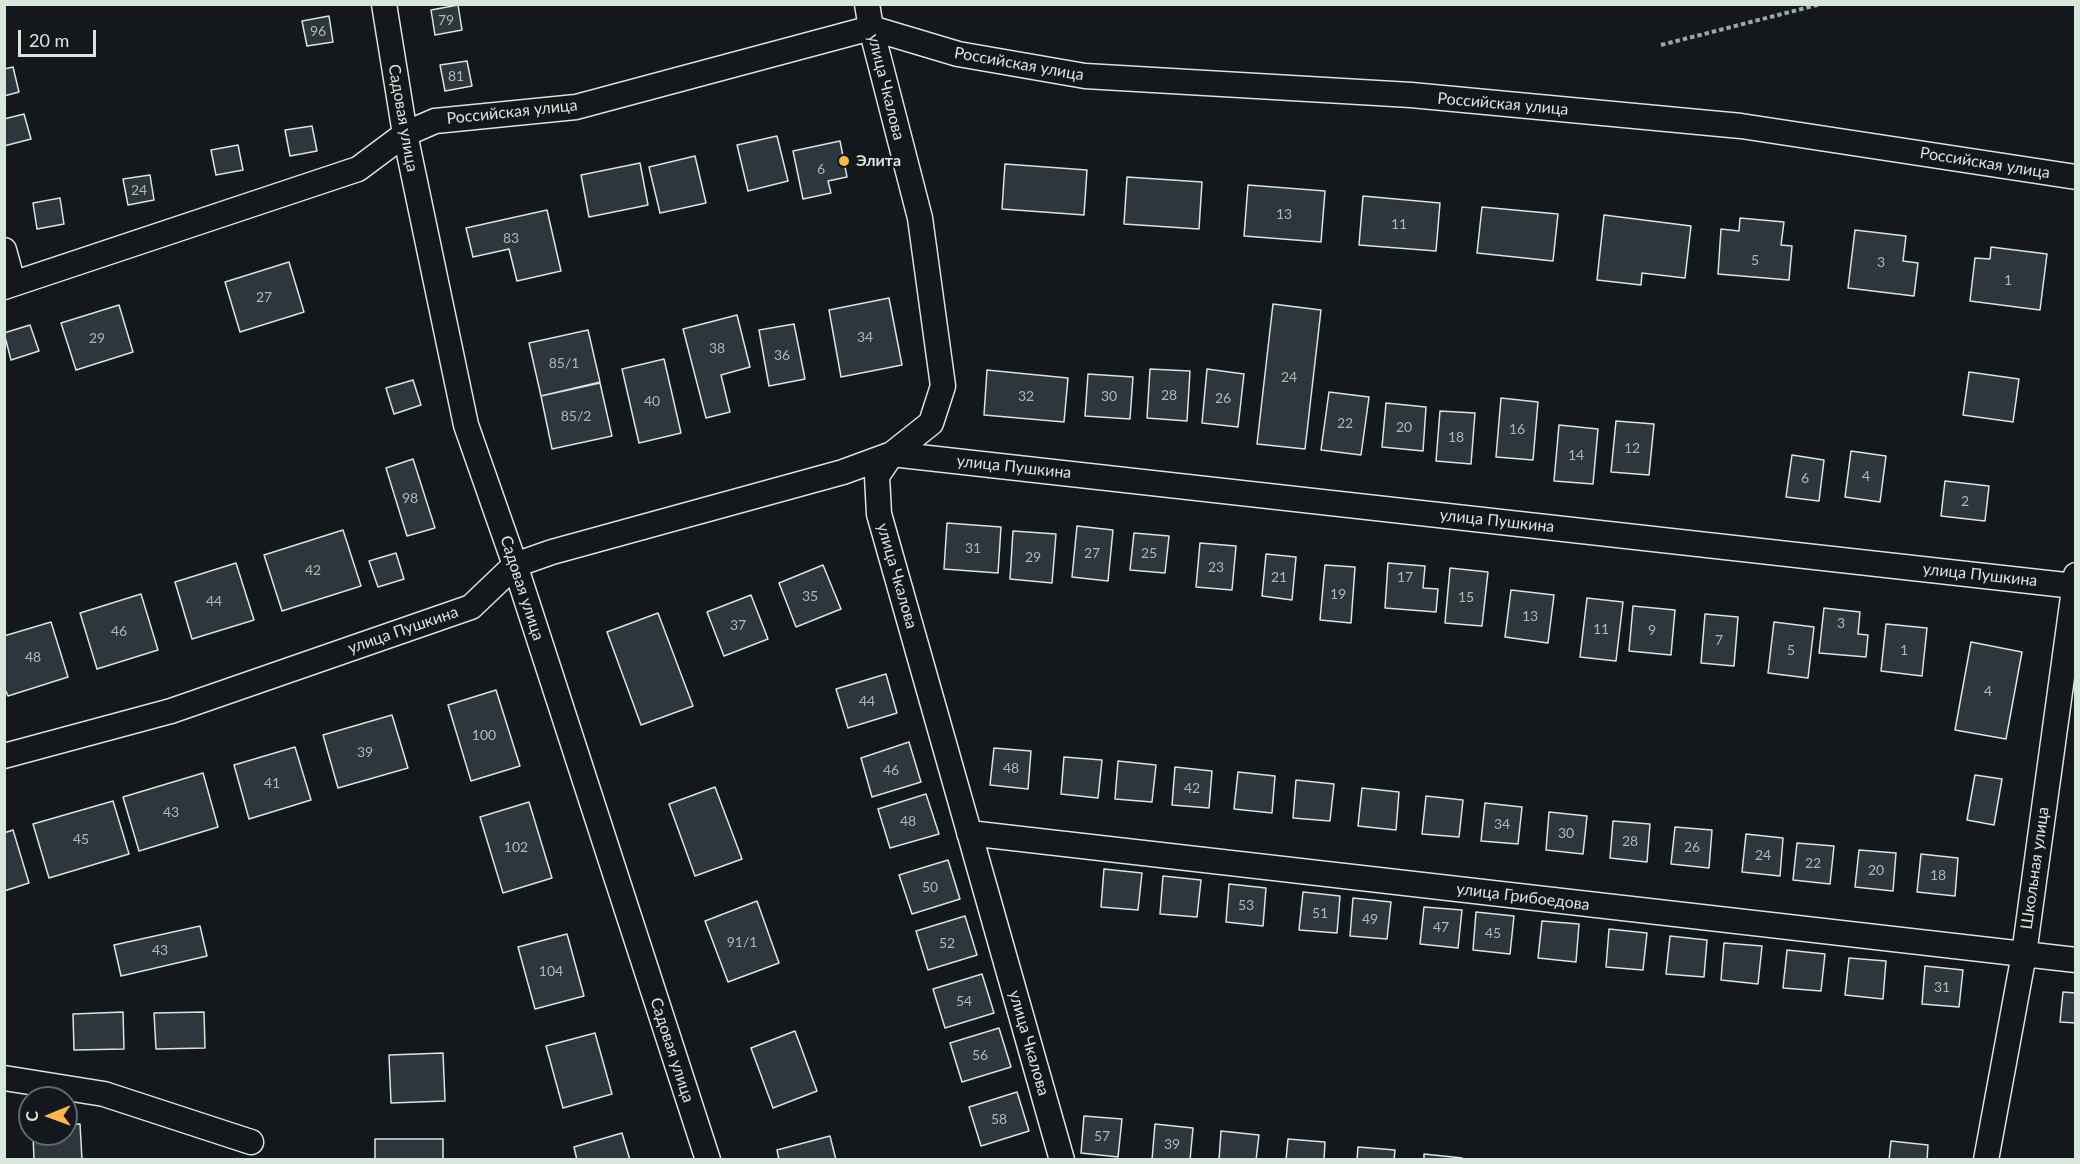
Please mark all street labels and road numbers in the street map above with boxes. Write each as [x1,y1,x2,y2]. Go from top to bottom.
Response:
street label: улица Чкалова [864,32,908,142]
street label: Российская улица [953,43,1085,85]
street label: Садовая улица [384,63,422,173]
street label: Российская улица [1437,89,1569,119]
street label: Российская улица [446,96,578,128]
street label: Российская улица [1919,143,2051,183]
street label: улица Пушкина [956,451,1072,483]
street label: улица Пушкина [1439,505,1555,537]
street label: улица Чкалова [873,521,921,631]
street label: Садовая улица [496,533,548,643]
street label: улица Пушкина [1922,559,2038,591]
street label: улица Пушкина [345,602,461,658]
street label: Школьная улица [2017,805,2053,931]
street label: улица Грибоедова [1455,879,1591,915]
street label: улица Чкалова [1005,988,1053,1098]
street label: Садовая улица [646,995,698,1105]

